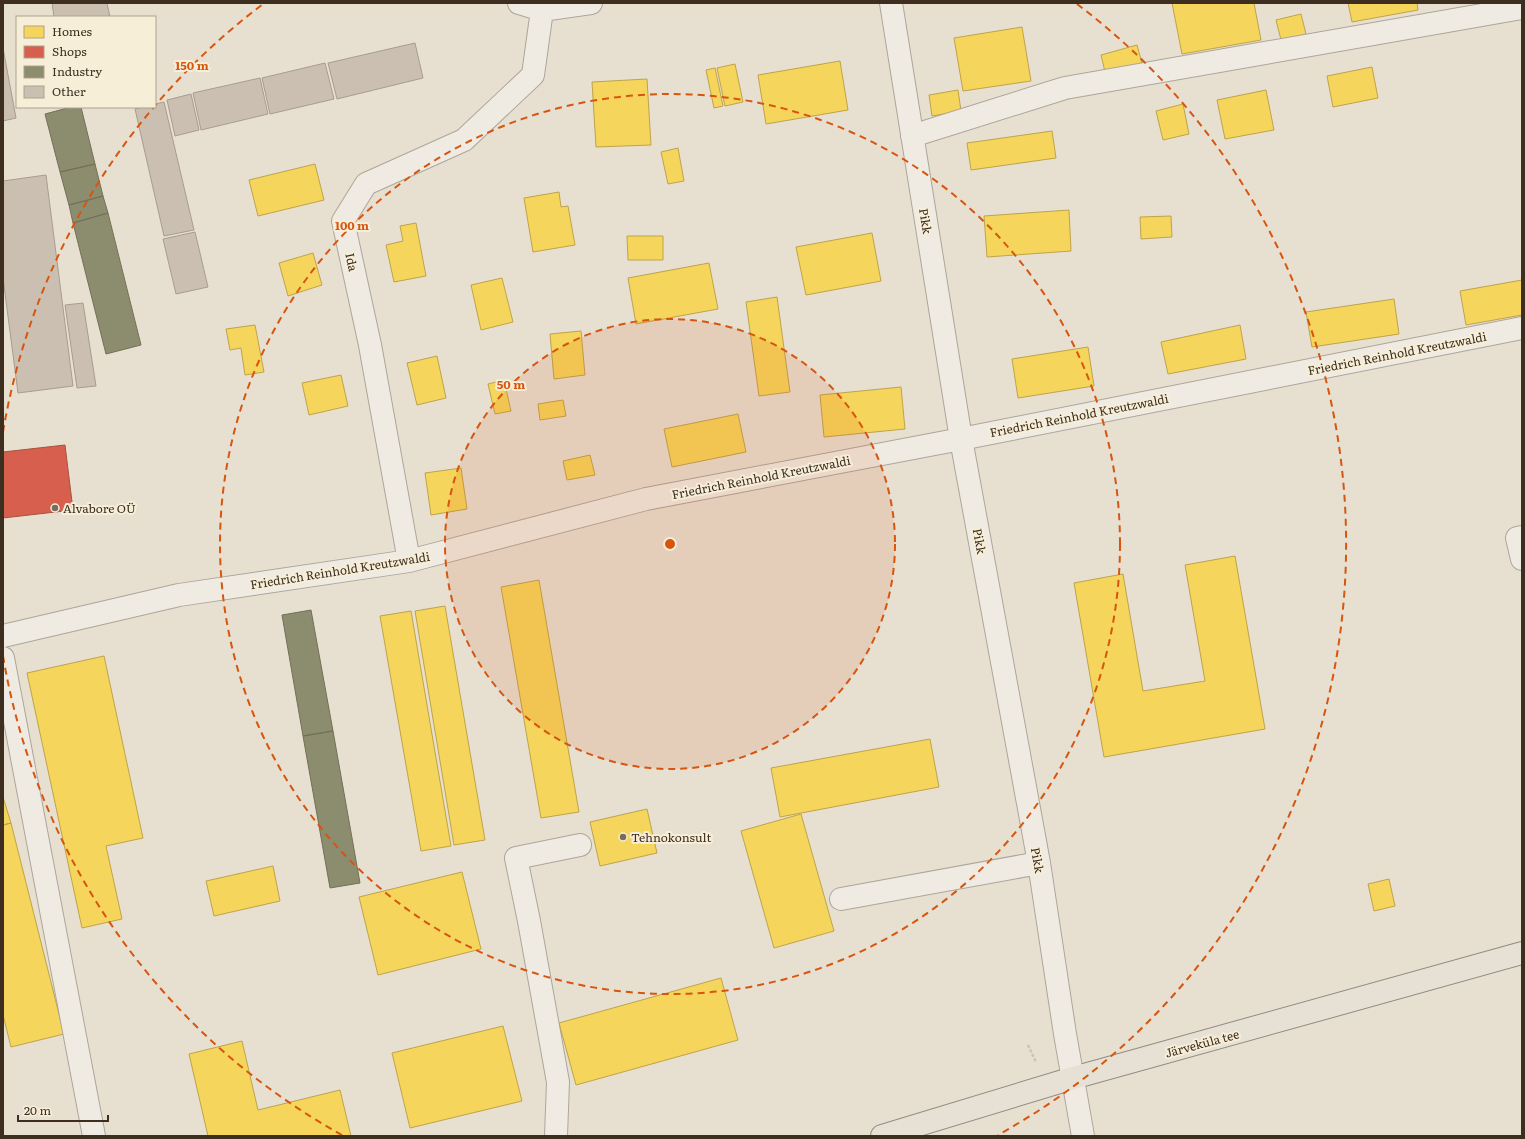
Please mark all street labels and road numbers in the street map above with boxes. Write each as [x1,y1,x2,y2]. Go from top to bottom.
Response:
street label: Pikk [915,207,937,236]
street label: Ida [341,251,363,273]
street label: Friedrich Reinhold Kreutzwaldi [1306,327,1488,379]
street label: Friedrich Reinhold Kreutzwaldi [988,389,1170,441]
street label: Friedrich Reinhold Kreutzwaldi [670,451,852,503]
street label: Pikk [969,527,991,556]
street label: Friedrich Reinhold Kreutzwaldi [249,547,431,593]
street label: Pikk [1027,846,1049,875]
street label: Järveküla tee [1163,1024,1241,1062]

